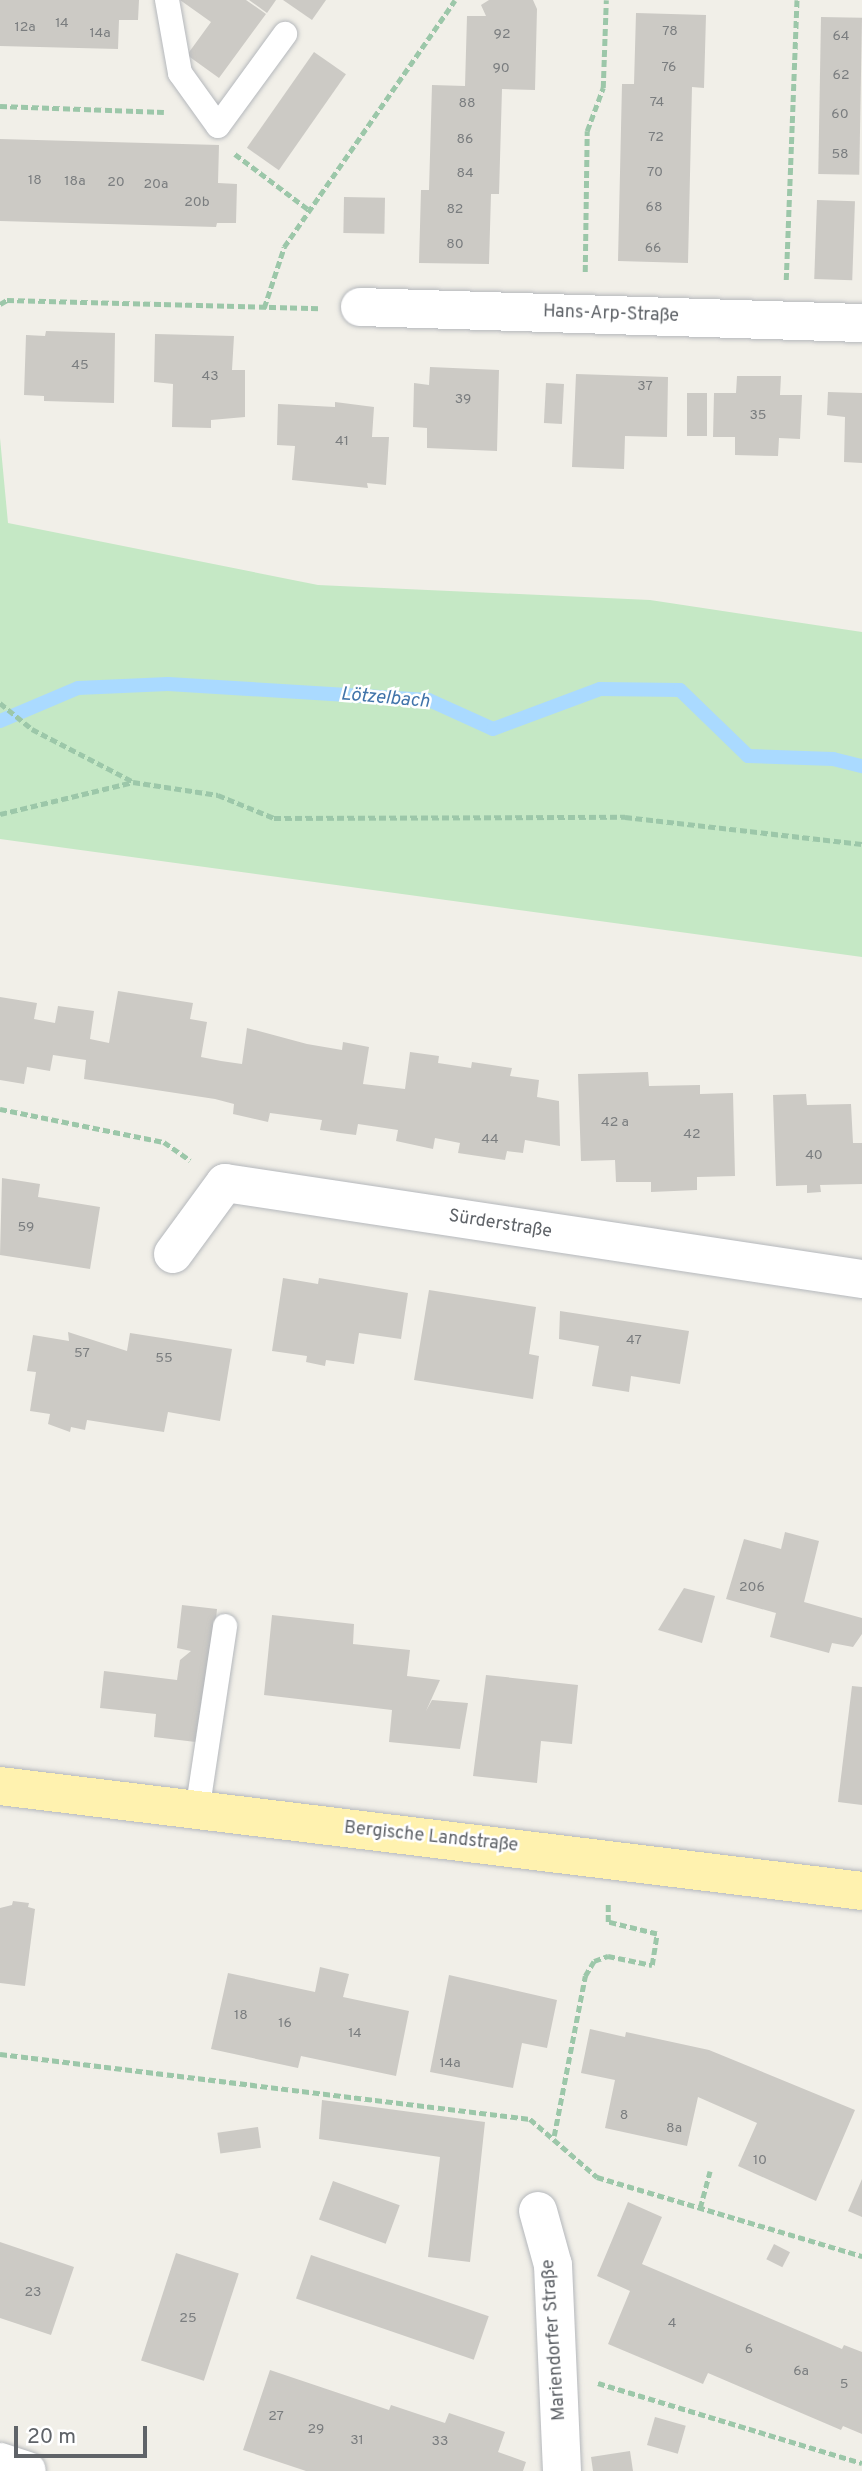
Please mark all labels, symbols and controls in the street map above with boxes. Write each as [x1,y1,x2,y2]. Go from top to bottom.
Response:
house number: 14 [55,16,69,32]
house number: 12a [14,20,36,36]
house number: 78 [662,24,678,40]
house number: 14a [90,26,110,42]
house number: 92 [494,27,510,43]
house number: 64 [832,29,850,45]
house number: 76 [662,60,676,76]
house number: 90 [492,61,510,77]
house number: 62 [833,68,849,84]
house number: 74 [650,95,664,111]
house number: 88 [458,96,476,112]
house number: 60 [831,107,849,123]
house number: 72 [648,130,664,146]
house number: 86 [457,132,473,148]
house number: 58 [831,147,849,163]
house number: 70 [647,165,663,181]
house number: 84 [456,166,474,182]
house number: 18 [28,173,42,189]
house number: 18a [64,174,86,190]
house number: 20 [107,175,125,191]
house number: 20a [144,177,168,193]
house number: 20b [184,195,210,211]
house number: 68 [646,200,662,216]
house number: 82 [447,202,463,218]
house number: 80 [446,237,464,253]
house number: 66 [645,241,661,257]
street label: Hans-Arp-Straße [543,302,679,328]
house number: 45 [71,358,89,374]
house number: 43 [201,369,219,385]
house number: 37 [637,379,653,395]
house number: 39 [455,392,471,408]
house number: 35 [749,408,767,424]
house number: 41 [335,434,349,450]
water label: Lötzelbach [340,684,430,714]
house number: 42 a [601,1115,629,1131]
house number: 42 [683,1127,701,1143]
house number: 44 [481,1132,499,1148]
house number: 40 [805,1148,823,1164]
street label: Sürderstraße [447,1206,553,1244]
house number: 59 [18,1220,34,1236]
house number: 47 [626,1333,642,1349]
house number: 57 [74,1346,90,1362]
house number: 55 [155,1351,173,1367]
house number: 206 [739,1580,765,1596]
street label: Bergische Landstraße [343,1818,519,1858]
house number: 18 [234,2008,248,2024]
house number: 16 [278,2016,292,2032]
house number: 14 [348,2026,362,2042]
house number: 14a [440,2056,460,2072]
house number: 8 [620,2108,628,2124]
house number: 8a [666,2121,682,2137]
house number: 10 [753,2153,767,2169]
street label: Mariendorfer Straße [539,2259,571,2421]
house number: 23 [25,2285,41,2301]
house number: 25 [179,2311,197,2327]
house number: 4 [668,2316,676,2332]
house number: 6 [745,2342,753,2358]
house number: 6a [793,2364,809,2380]
house number: 5 [840,2377,848,2393]
house number: 27 [268,2409,284,2425]
scale bar [18,2412,150,2456]
house number: 29 [308,2422,324,2438]
text: 20 m [27,2424,76,2451]
house number: 31 [350,2433,364,2449]
house number: 33 [432,2434,448,2450]

